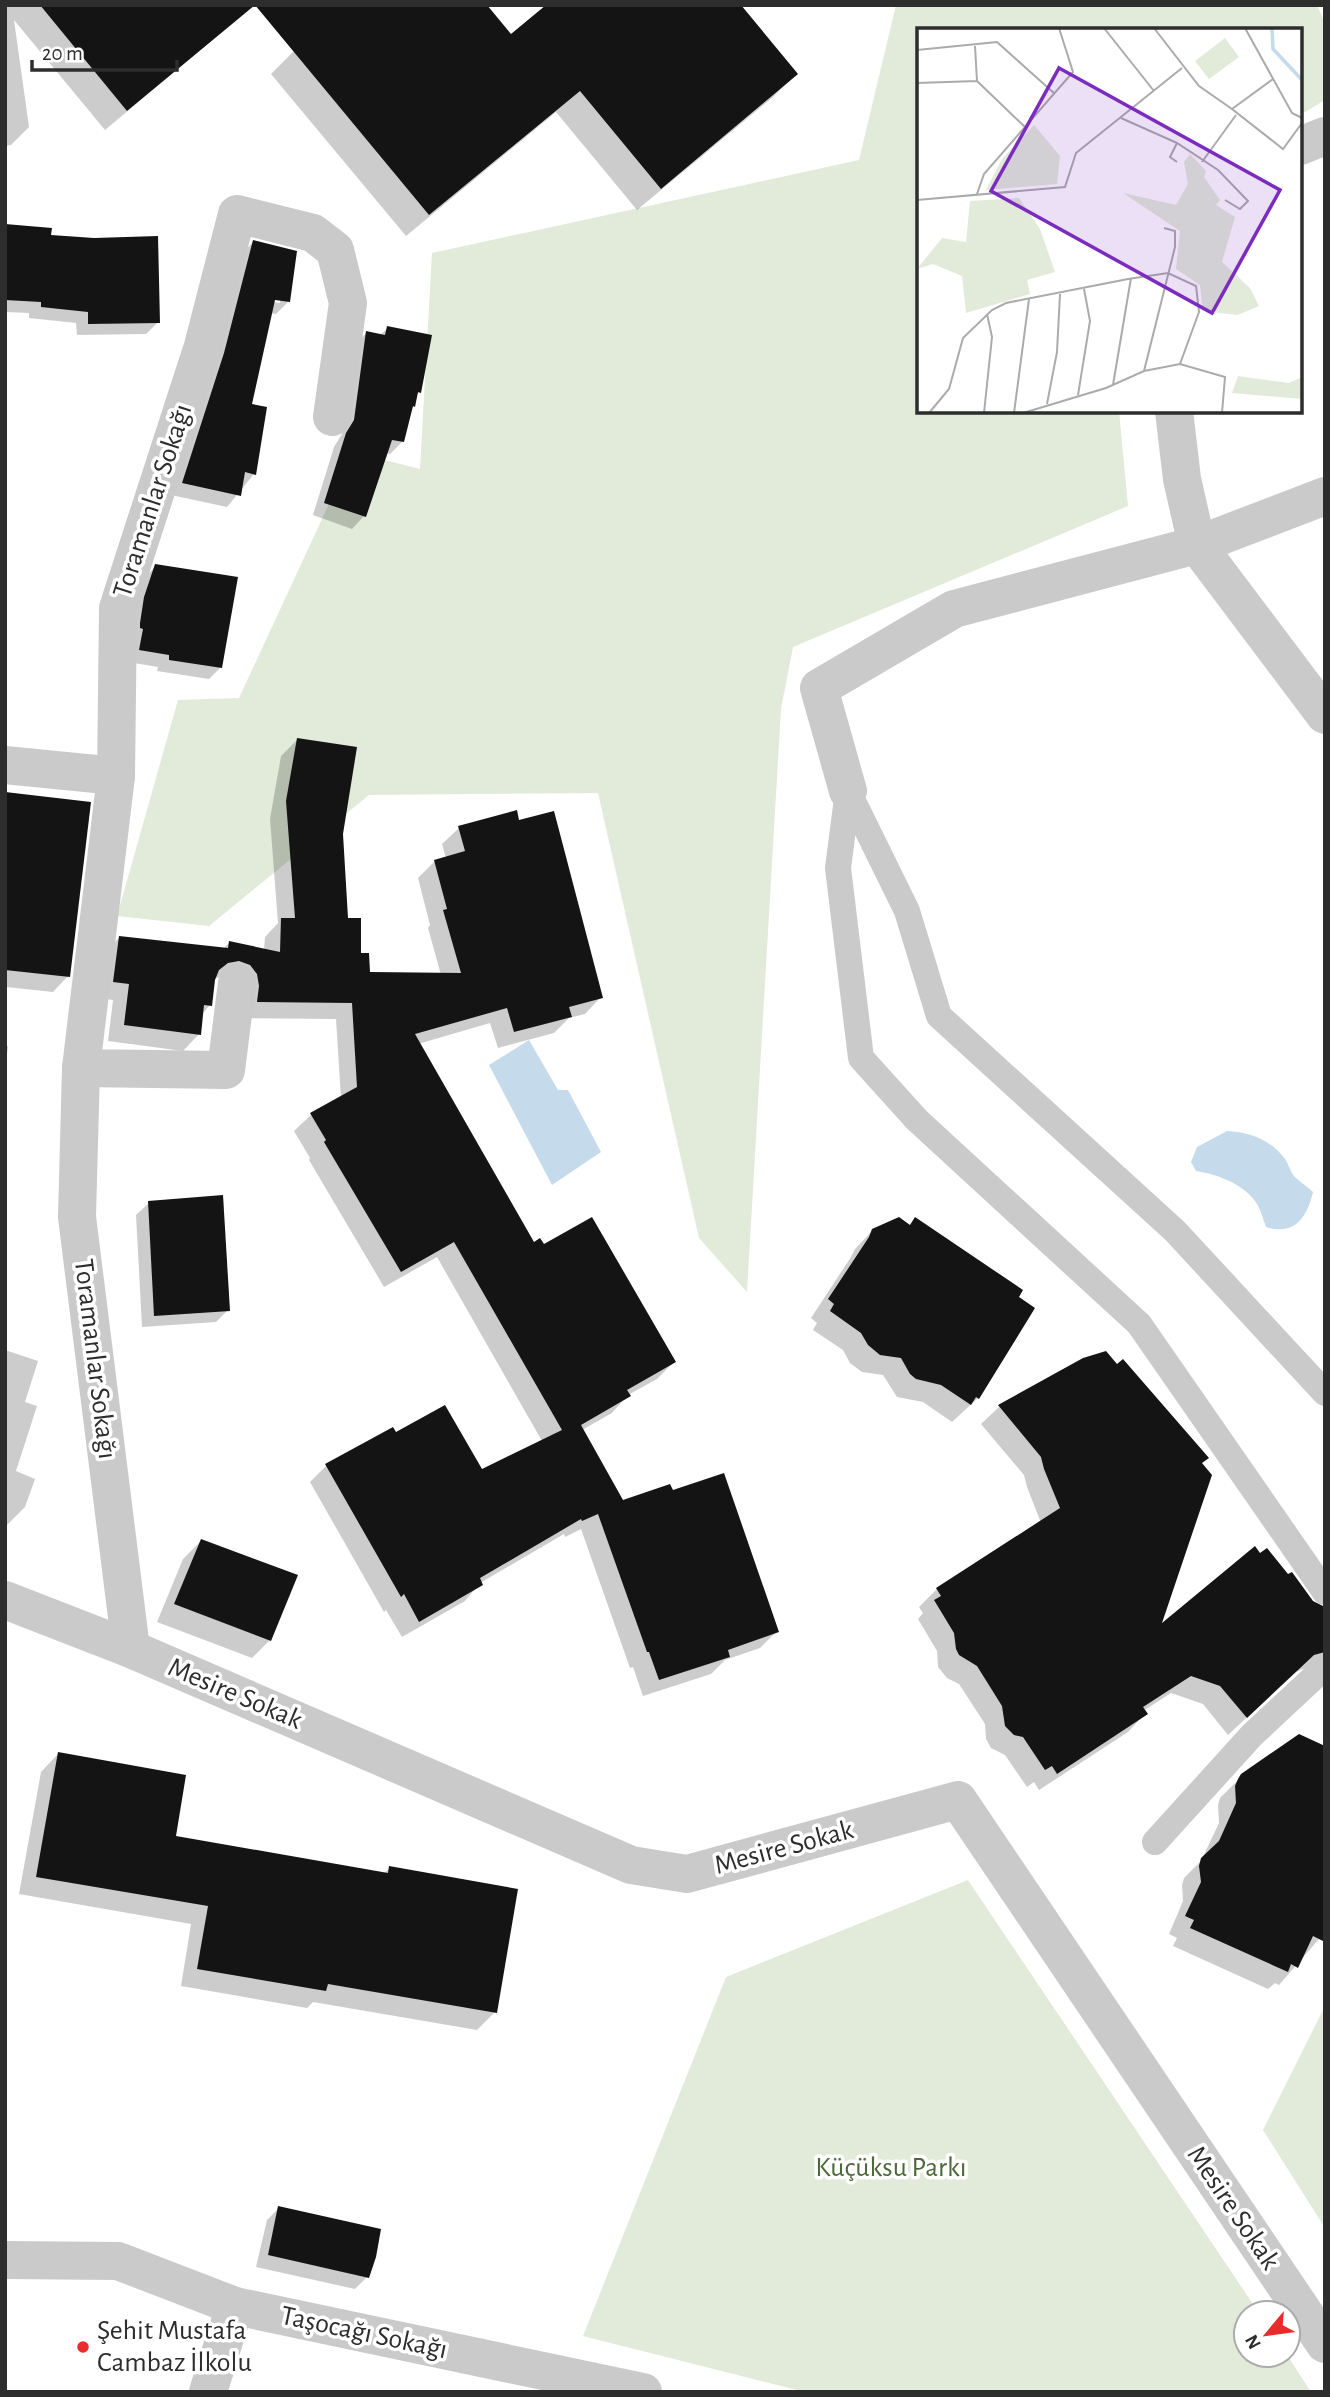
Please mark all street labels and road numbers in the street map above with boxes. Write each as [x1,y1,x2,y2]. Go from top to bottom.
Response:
street label: Toramanlar Sokağı [109,401,197,601]
street label: Toramanlar Sokağı [69,1257,121,1461]
street label: Mesire Sokak [164,1653,306,1735]
street label: Mesire Sokak [712,1816,857,1880]
street label: Mesire Sokak [1182,2141,1285,2275]
street label: Taşocağı Sokağı [278,2302,450,2364]

